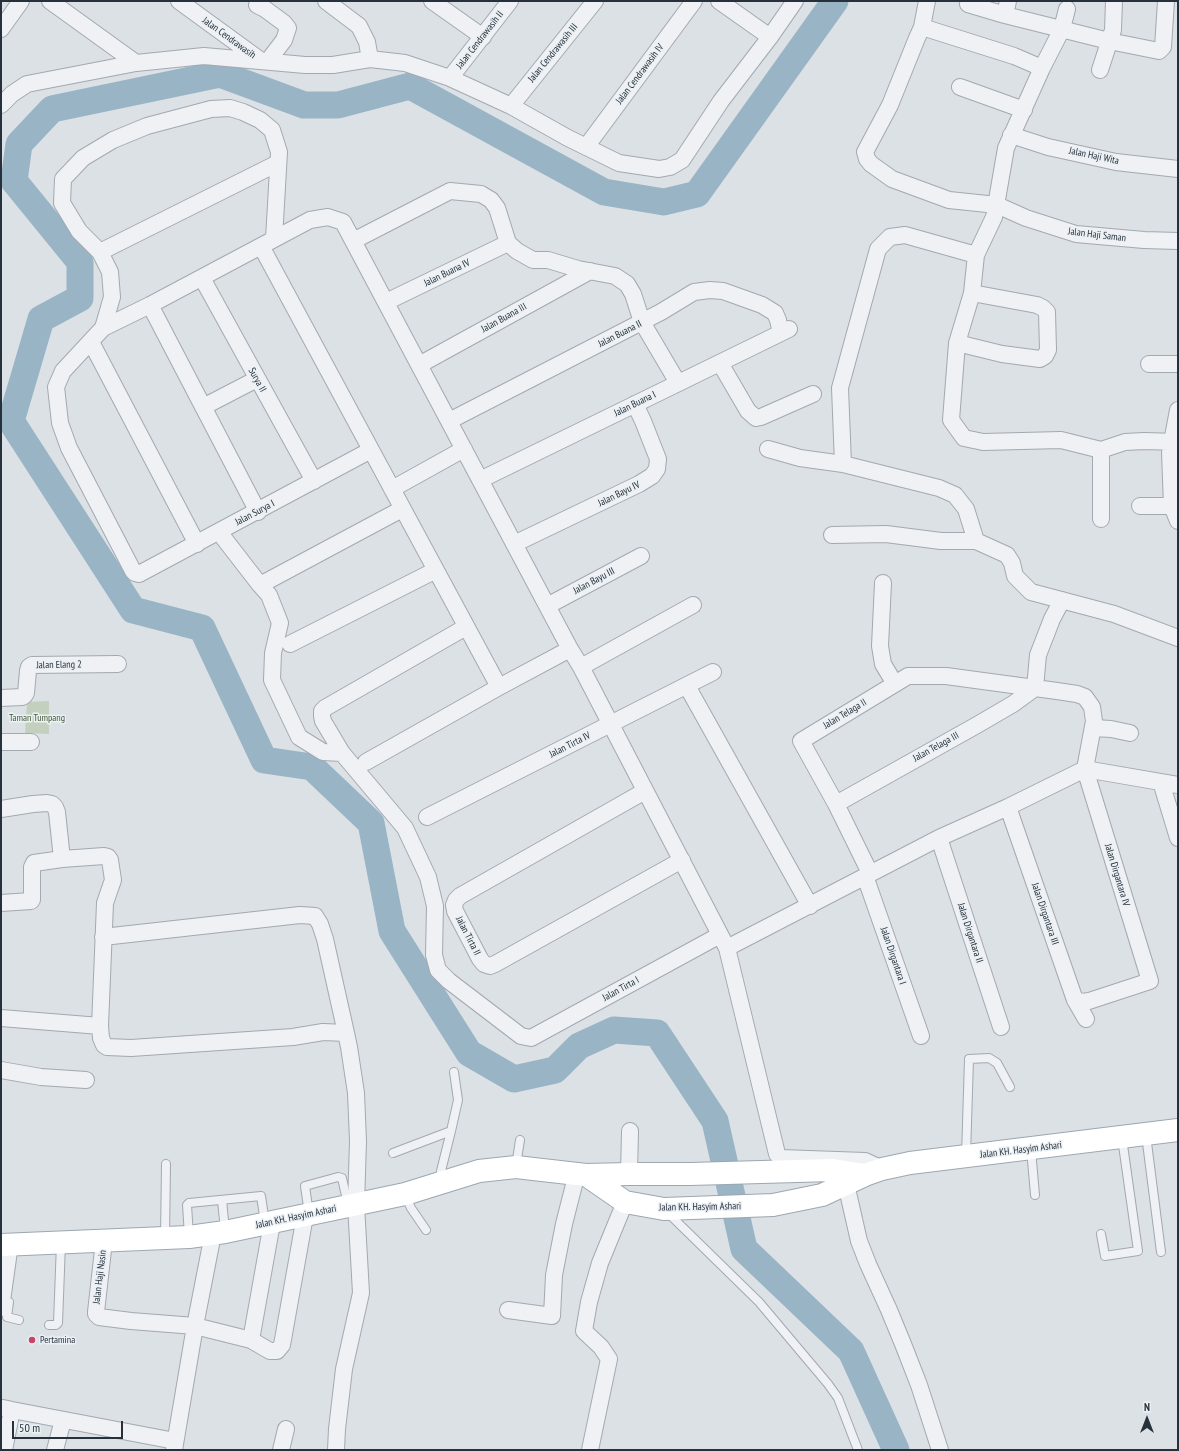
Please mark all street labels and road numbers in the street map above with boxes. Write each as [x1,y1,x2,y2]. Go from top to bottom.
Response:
street label: Jalan Cendrawasih II [454,9,506,71]
street label: Jalan Cendrawasih [200,15,258,61]
street label: Jalan Cendrawasih III [526,21,580,85]
street label: Jalan Cendrawasih IV [614,42,666,106]
street label: Jalan Haji Wita [1068,145,1120,167]
street label: Jalan Haji Saman [1067,225,1127,245]
street label: Jalan Buana IV [422,257,472,289]
street label: Jalan Buana III [479,301,529,335]
street label: Jalan Buana II [596,318,644,350]
street label: Surya II [245,366,269,394]
street label: Jalan Buana I [612,389,658,419]
street label: Jalan Bayu IV [596,479,642,509]
street label: Jalan Surya I [233,498,277,528]
street label: Jalan Bayu III [571,565,617,597]
street label: Jalan Elang 2 [36,659,82,671]
street label: Jalan Telaga II [821,696,869,732]
street label: Jalan Telaga III [911,729,961,765]
street label: Jalan Tirta IV [547,730,593,760]
street label: Jalan Dirgantara IV [1102,842,1132,908]
street label: Jalan Dirgantara III [1029,881,1061,947]
street label: Jalan Dirgantara II [955,901,985,965]
street label: Jalan Tirta II [453,914,483,958]
street label: Jalan Dirgantara I [878,926,908,986]
street label: Jalan Tirta I [601,974,641,1004]
street label: Jalan KH. Hasyim Ashari [979,1139,1063,1161]
street label: Jalan KH. Hasyim Ashari [659,1200,741,1214]
street label: Jalan KH. Hasyim Ashari [255,1203,337,1231]
street label: Jalan Haji Nasin [91,1249,109,1305]

